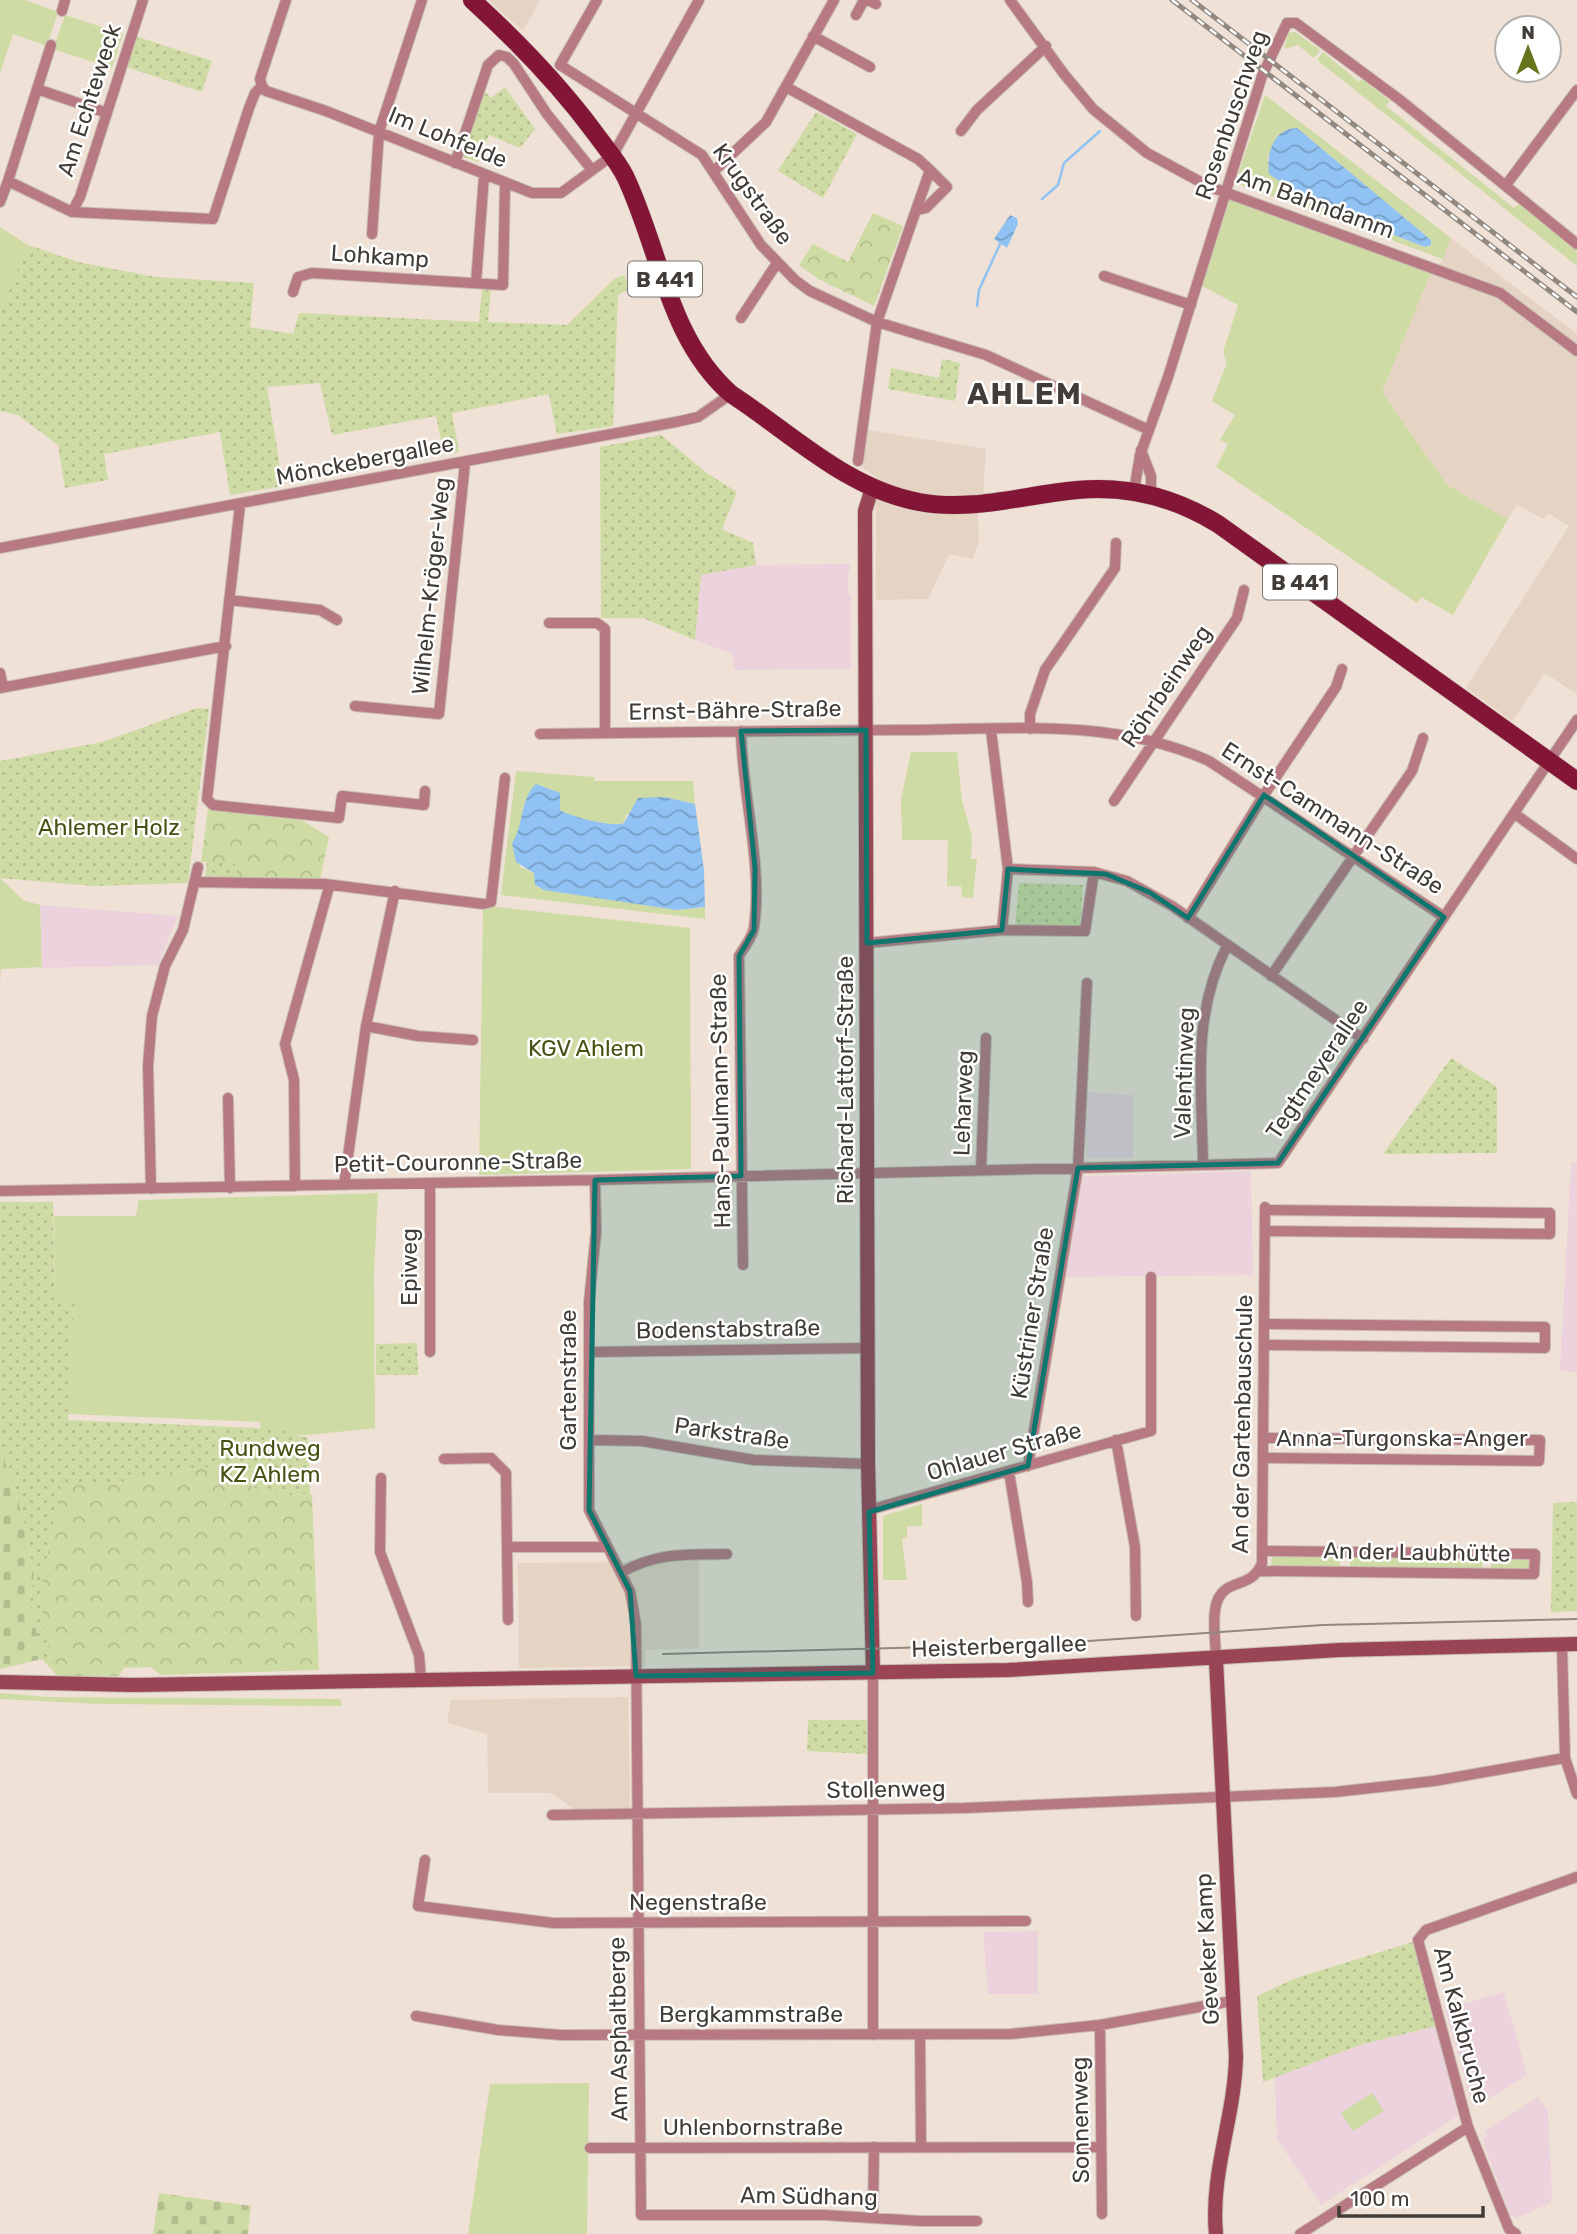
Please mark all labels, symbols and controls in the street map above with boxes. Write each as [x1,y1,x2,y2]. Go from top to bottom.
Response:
north arrow [1493,14,1563,84]
street label: Am Echteweck [51,20,127,180]
text: N [1521,21,1535,44]
street label: Rosenbuschweg [1189,27,1273,203]
street label: Im Lohfelde [384,100,512,174]
street label: Krugstraße [707,138,799,250]
street label: Am Bahndamm [1234,162,1398,244]
street label: Lohkamp [330,239,430,273]
road number: B 441 [628,262,702,296]
district label: AHLEM [967,376,1083,412]
street label: Mönckebergallee [274,429,456,491]
street label: Wilhelm-Kröger-Weg [406,476,456,696]
road number: B 441 [1263,564,1337,600]
street label: Röhrbeinweg [1115,620,1217,752]
street label: Ernst-Bähre-Straße [628,694,842,726]
street label: Ernst-Cammann-Straße [1217,736,1449,900]
park label: Ahlemer Holz [38,813,180,841]
street label: Richard-Lattorf-Straße [831,956,859,1204]
street label: Hans-Paulmann-Straße [704,973,736,1229]
street label: Tegtmeyerallee [1260,994,1374,1144]
street label: Valentinweg [1168,1007,1200,1139]
park label: KGV Ahlem [528,1034,644,1062]
street label: Leharweg [947,1050,979,1156]
street label: Petit-Couronne-Straße [334,1146,582,1178]
street label: Küstriner Straße [1005,1225,1059,1401]
street label: Epiweg [395,1228,423,1306]
street label: An der Gartenbauschule [1226,1294,1258,1554]
street label: Gartenstraße [554,1309,582,1451]
street label: Bodenstabstraße [635,1313,821,1345]
street label: Parkstraße [673,1411,791,1455]
street label: Ohlauer Straße [924,1416,1084,1486]
street label: Anna-Turgonska-Anger [1276,1424,1528,1452]
park label: Rundweg KZ Ahlem [219,1434,321,1488]
street label: An der Laubhütte [1323,1536,1511,1568]
street label: Heisterbergallee [911,1629,1087,1663]
street label: Stollenweg [826,1774,946,1804]
street label: Geveker Kamp [1189,1872,1225,2026]
street label: Negenstraße [629,1888,767,1916]
street label: Am Asphaltberge [602,1936,634,2122]
street label: Am Kalkbruche [1428,1944,1496,2106]
street label: Bergkammstraße [659,2000,843,2028]
street label: Sonnenweg [1065,2056,1095,2184]
street label: Uhlenbornstraße [663,2113,843,2141]
scale bar [1339,2174,1482,2218]
street label: Am Südhang [740,2181,878,2211]
text: 100 m [1350,2186,1409,2211]

